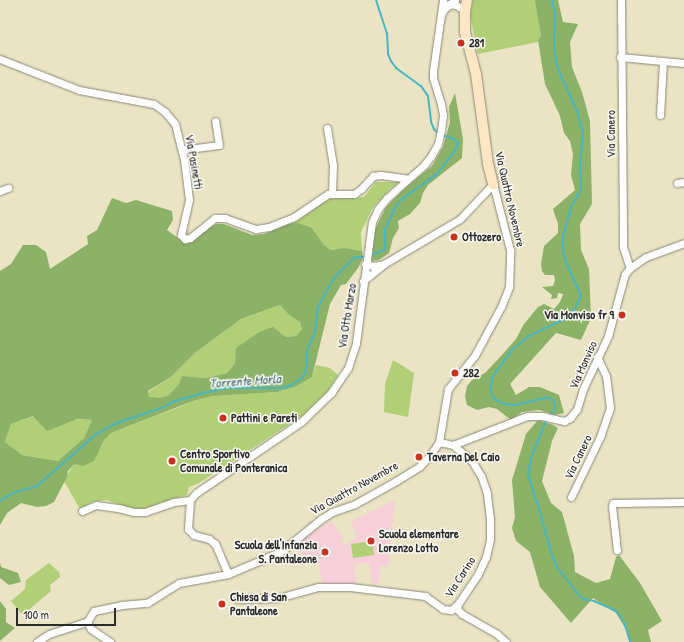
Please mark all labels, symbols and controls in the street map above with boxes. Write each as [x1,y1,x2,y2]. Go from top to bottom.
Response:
place label: 281 [469,36,484,50]
marker: 281 [456,38,466,48]
street label: Via Canero [604,110,618,158]
street label: Via Pasinetti [182,133,206,191]
street label: Via Quattro Novembre [492,150,528,248]
place label: Ottozero [462,230,501,244]
marker: Ottozero [449,232,459,242]
street label: Via Otto Marzo [335,282,359,350]
place label: Via Monviso fr 9 [544,308,614,322]
marker: Via Monviso fr 9 [617,310,627,320]
street label: Via Monviso [566,339,600,391]
place label: 282 [463,366,479,380]
marker: 282 [450,368,460,378]
water label: Torrente Morla [209,371,281,391]
place label: Pattini e Pareti [231,411,298,425]
marker: Pattini e Pareti [218,413,228,423]
street label: Via Canero [561,432,595,482]
place label: Centro Sportivo Comunale di Ponteranica [180,447,287,475]
place label: Taverna Del Caio [427,450,500,464]
marker: Taverna Del Caio [414,452,424,462]
marker: Centro Sportivo Comunale di Ponteranica [167,456,177,466]
street label: Via Quattro Novembre [308,458,400,518]
place label: Scuola elementare Lorenzo Lotto [379,527,459,555]
marker: Scuola elementare Lorenzo Lotto [366,536,376,546]
place label: Scuola dell'Infanzia S. Pantaleone [235,538,317,566]
marker: Scuola dell'Infanzia S. Pantaleone [320,547,330,557]
street label: Via Carino [442,554,478,600]
place label: Chiesa di San Pantaleone [230,590,287,618]
marker: Chiesa di San Pantaleone [217,599,227,609]
scale bar [18,600,118,626]
text: 100 m [23,606,49,623]

